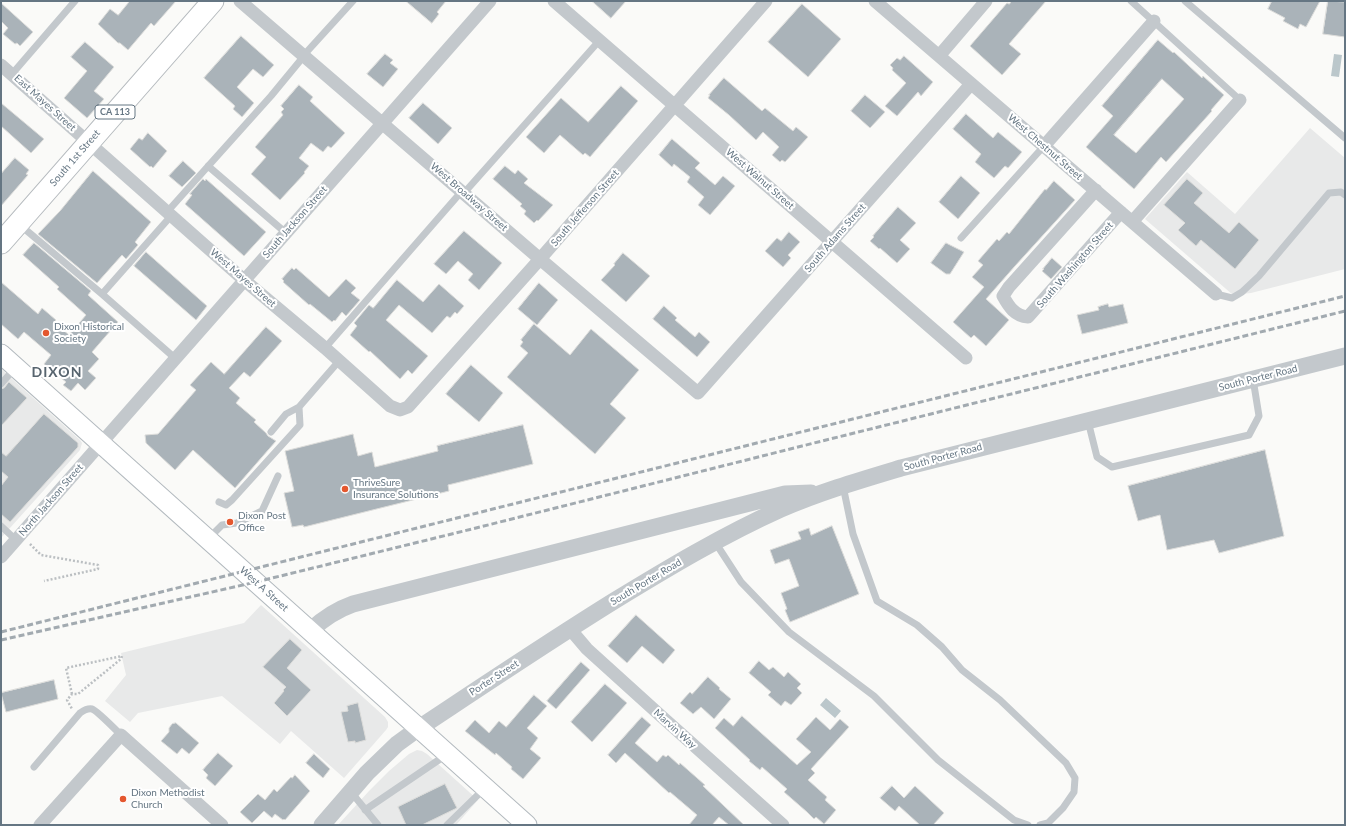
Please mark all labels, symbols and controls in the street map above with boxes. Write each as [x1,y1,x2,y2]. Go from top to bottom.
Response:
street label: East Mayes Street [12,72,78,134]
road number: CA 113 [95,105,135,119]
street label: West Chestnut Street [1005,111,1085,183]
street label: South 1st Street [47,127,103,189]
street label: West Walnut Street [723,146,797,212]
street label: West Broadway Street [428,160,510,234]
street label: South Jefferson Street [548,167,622,249]
street label: South Jackson Street [260,183,330,261]
street label: South Adams Street [802,201,868,275]
street label: South Washington Street [1034,220,1116,310]
street label: West Mayes Street [208,246,278,310]
place label: Dixon Historical Society [54,321,124,344]
marker: Dixon Historical Society [41,328,51,338]
street label: South Porter Road [1217,362,1299,394]
district label: DIXON [32,364,82,380]
street label: South Porter Road [903,441,983,473]
street label: North Jackson Street [16,461,86,539]
place label: ThriveSure Insurance Solutions [353,477,439,500]
marker: ThriveSure Insurance Solutions [340,484,350,494]
place label: Dixon Post Office [238,510,286,534]
marker: Dixon Post Office [225,517,235,527]
street label: South Porter Road [608,556,684,608]
street label: West A Street [237,564,291,614]
street label: Porter Street [467,658,521,698]
street label: Marvin Way [651,707,699,751]
place label: Dixon Methodist Church [131,787,205,810]
marker: Dixon Methodist Church [118,794,128,804]

